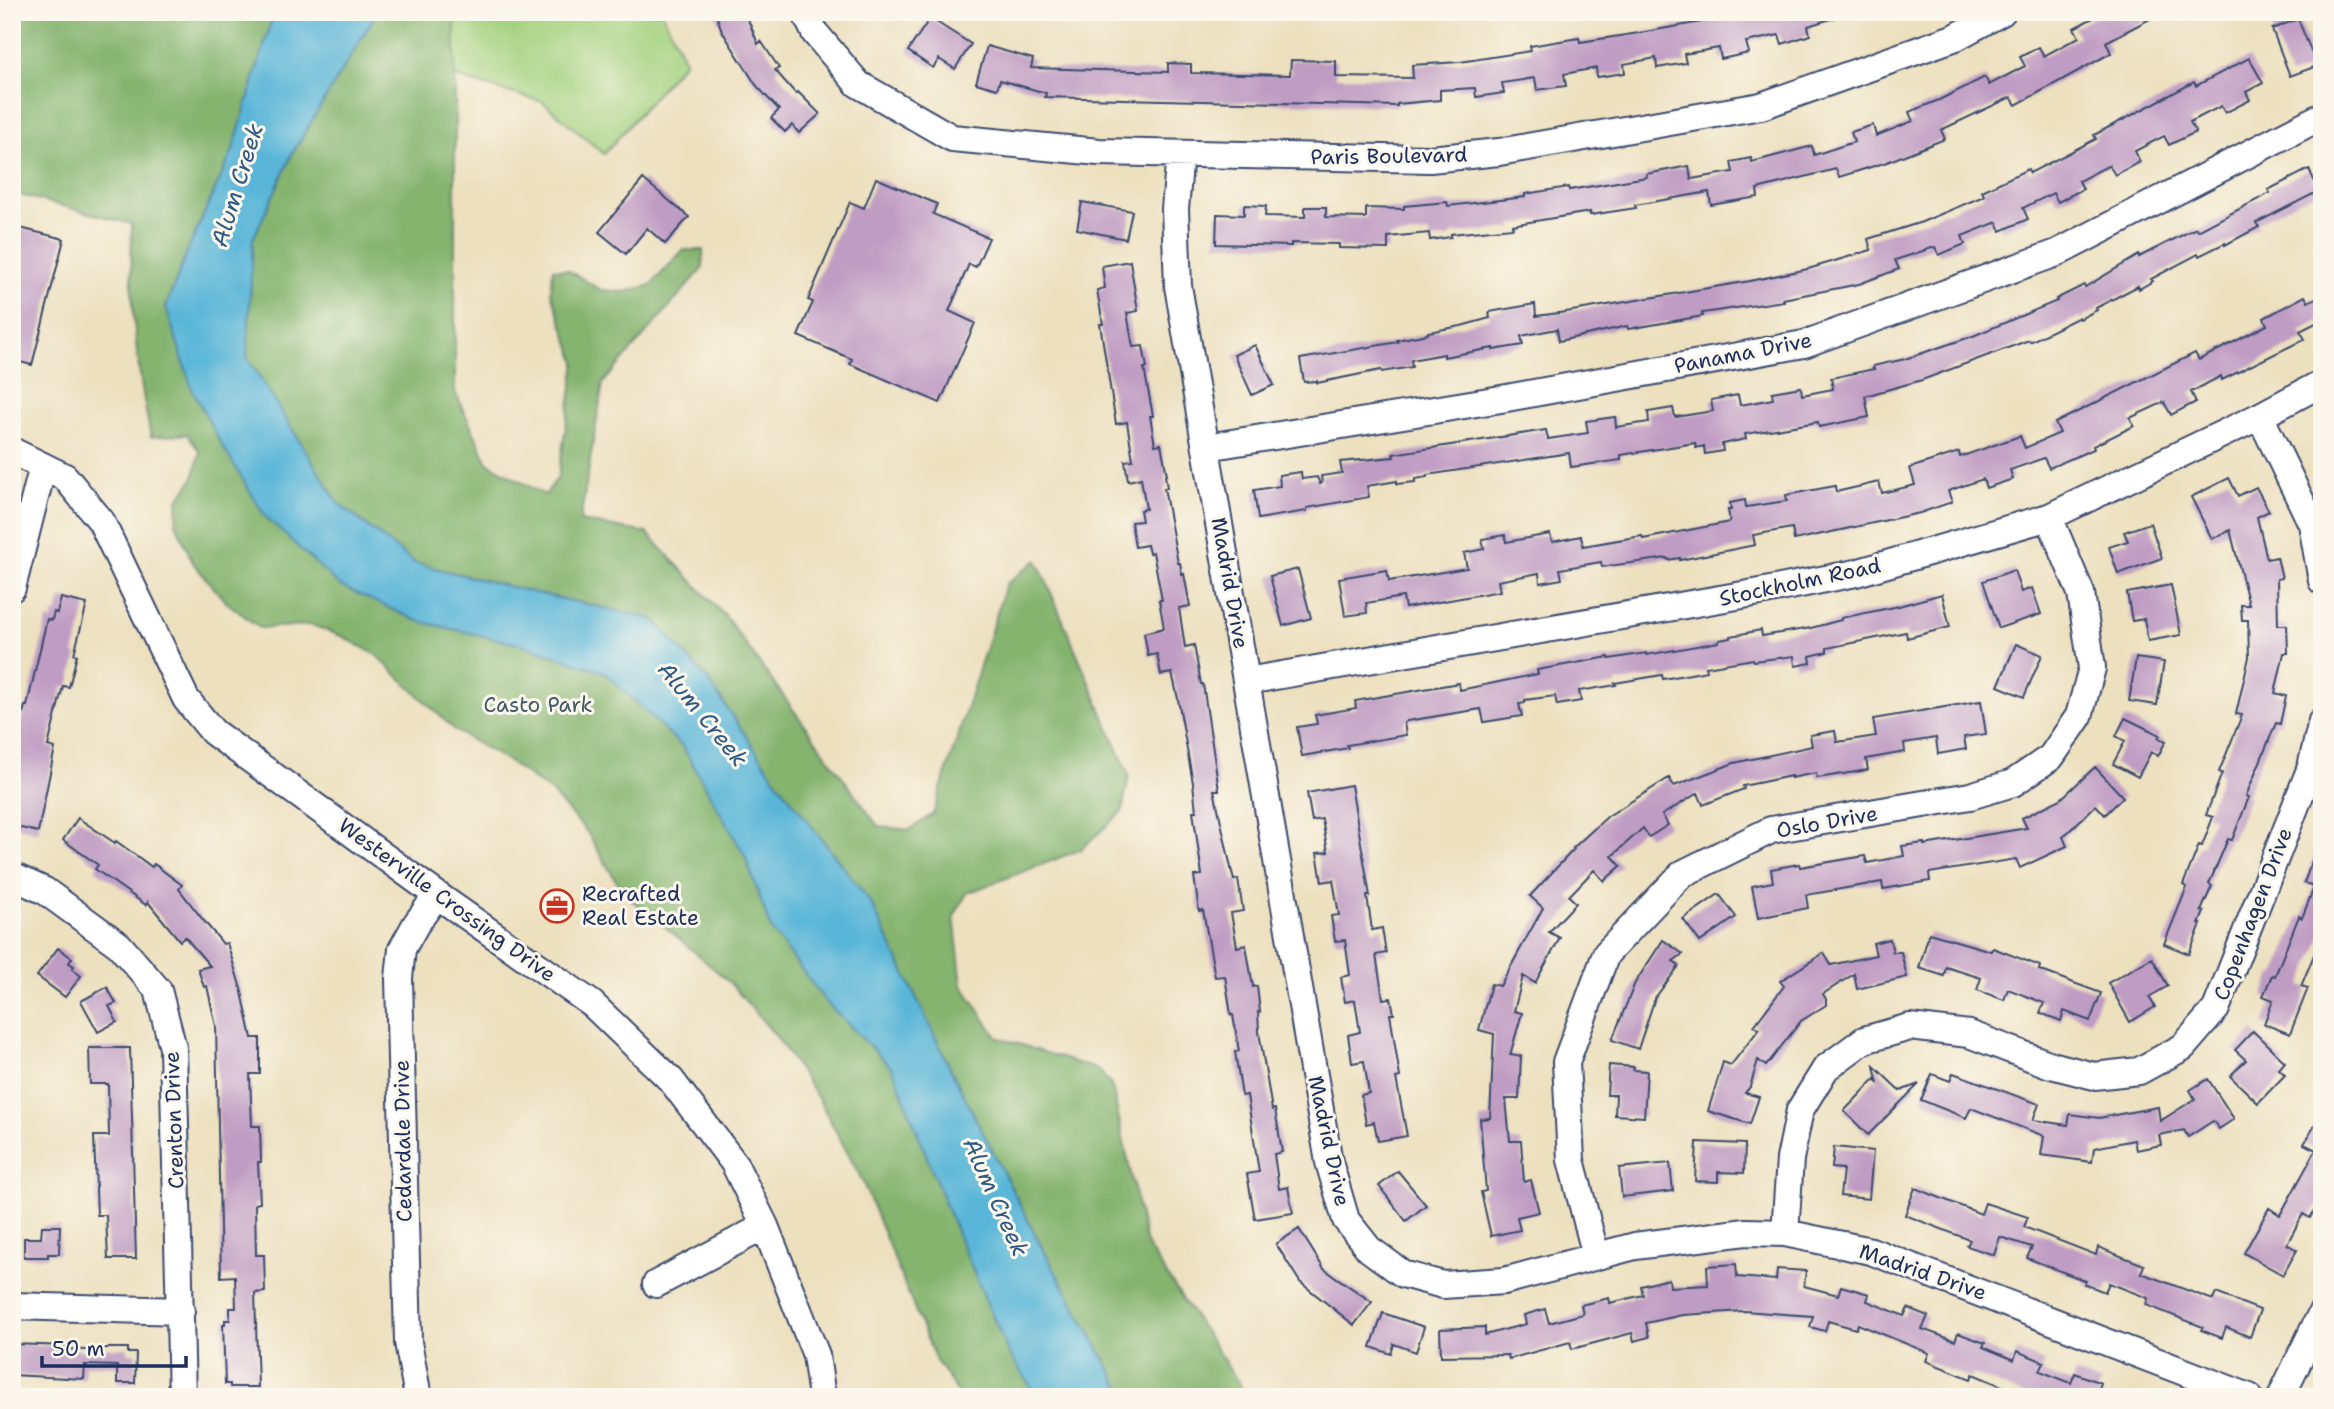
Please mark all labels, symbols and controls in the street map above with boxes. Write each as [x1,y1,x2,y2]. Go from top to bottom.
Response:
water label: Alum Creek [204,120,270,250]
street label: Paris Boulevard [1310,141,1468,171]
street label: Panama Drive [1672,326,1814,380]
street label: Madrid Drive [1205,515,1255,651]
street label: Stockholm Road [1717,551,1883,613]
water label: Alum Creek [651,655,755,773]
park label: Casto Park [483,691,593,719]
street label: Oslo Drive [1774,799,1880,845]
street label: Westerville Crossing Drive [333,812,561,988]
street label: Copenhagen Drive [2207,824,2299,1004]
place label: Recrafted Real Estate [582,880,699,932]
office icon: Recrafted Real Estate [538,887,576,925]
street label: Crenton Drive [158,1051,190,1189]
street label: Cedardale Drive [388,1060,418,1222]
street label: Madrid Drive [1301,1073,1357,1209]
water label: Alum Creek [956,1133,1036,1261]
street label: Madrid Drive [1856,1237,1990,1307]
scale bar [42,1325,186,1369]
text: 50 m [52,1335,105,1363]

